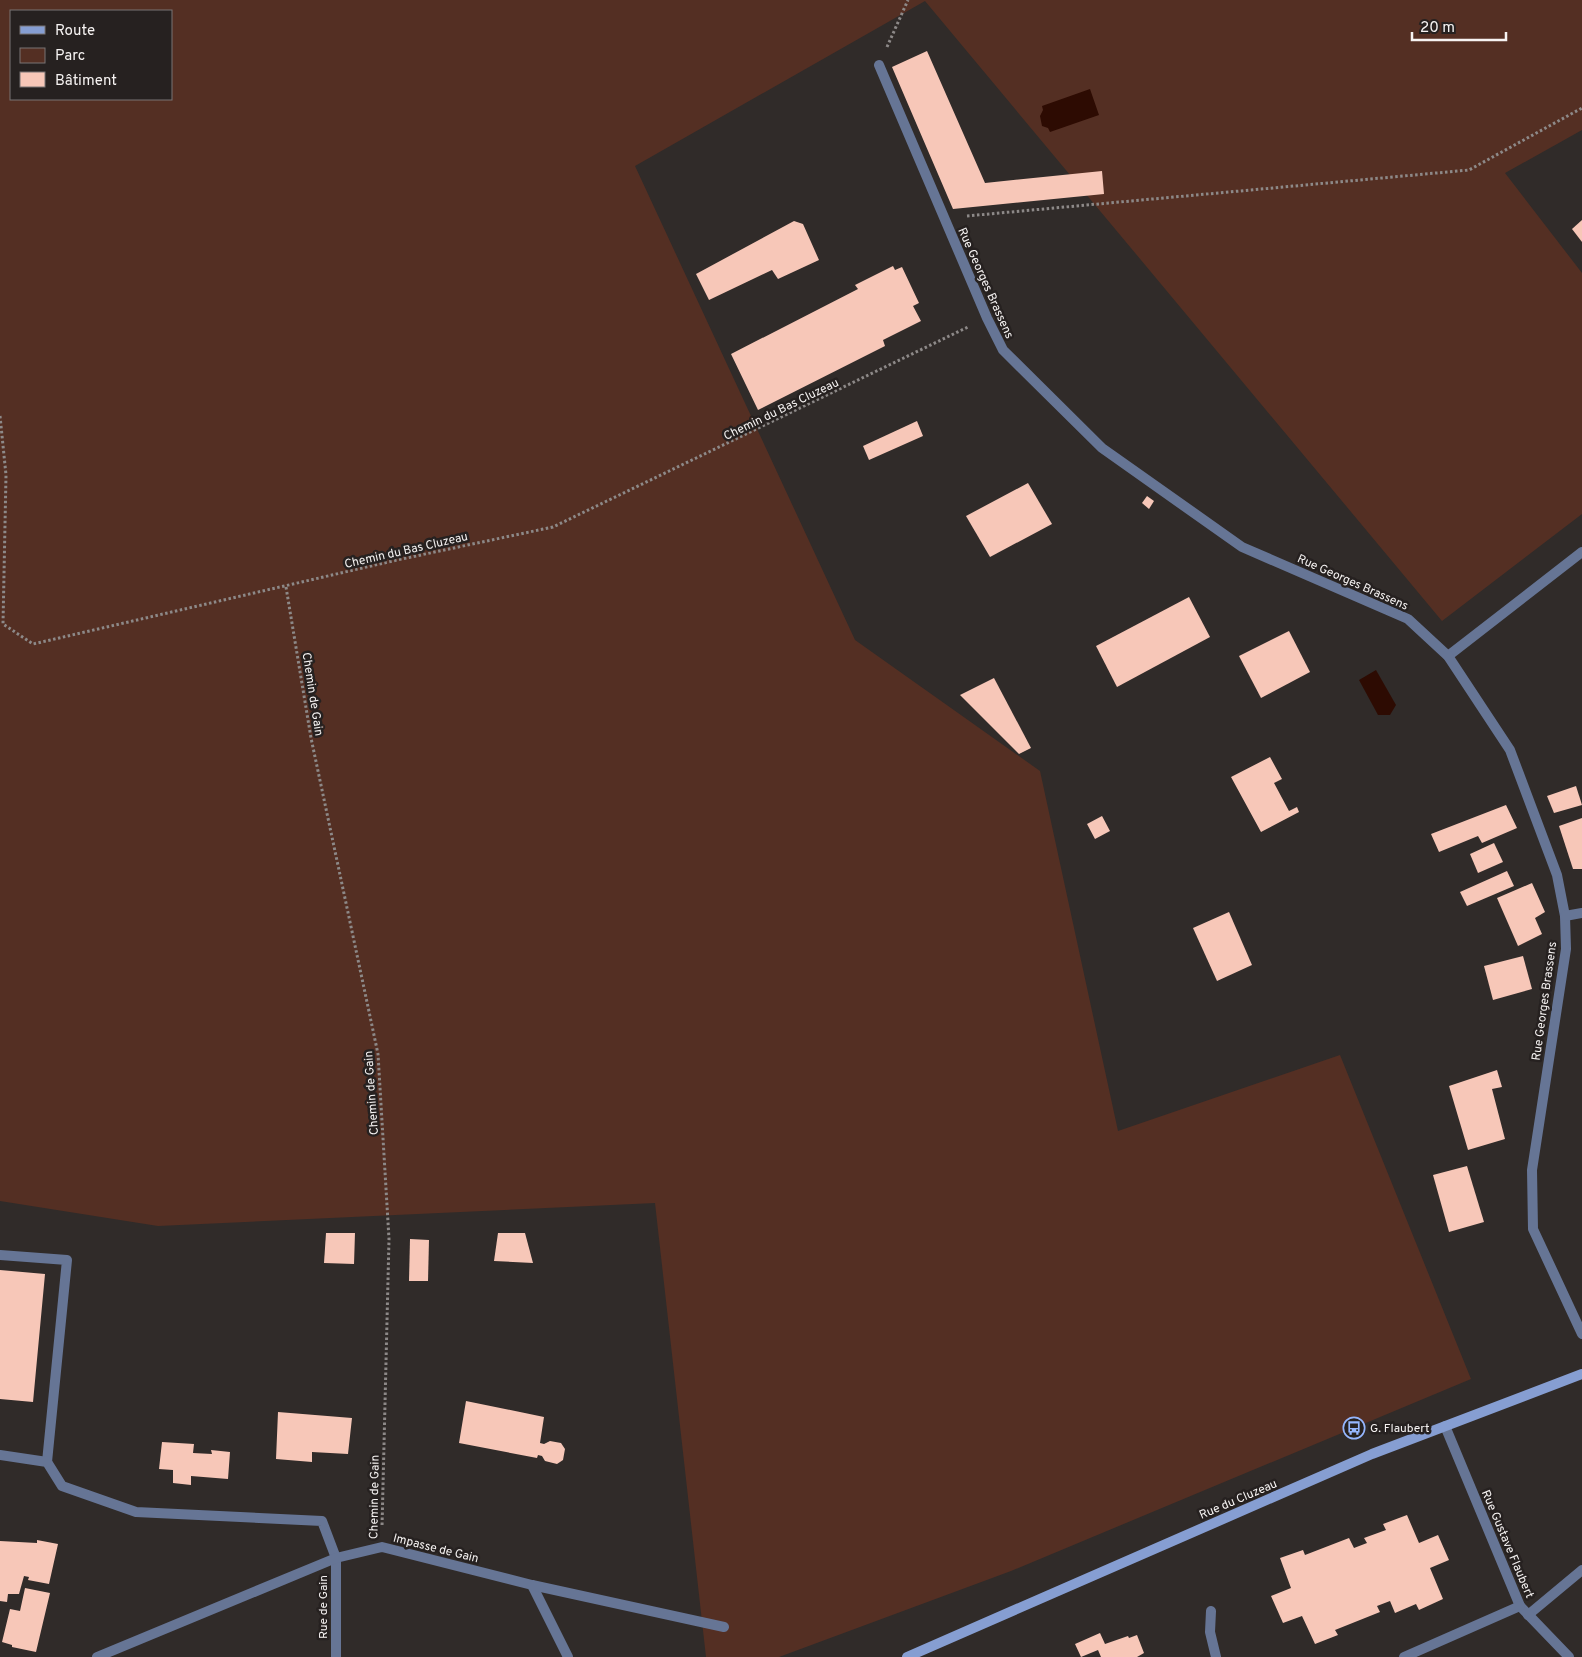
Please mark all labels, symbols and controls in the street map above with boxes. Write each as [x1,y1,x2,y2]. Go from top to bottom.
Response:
legend [10,10,172,100]
scale bar [1412,10,1506,42]
text: 20 m [1420,19,1455,38]
text: Route [55,22,95,41]
text: Parc [55,47,85,66]
text: Bâtiment [55,72,117,91]
street label: Rue Georges Brassens [953,225,1017,341]
street label: Chemin du Bas Cluzeau [721,375,842,445]
street label: Chemin du Bas Cluzeau [343,529,470,573]
street label: Rue Georges Brassens [1295,551,1411,615]
street label: Chemin de Gain [298,651,327,737]
street label: Rue Georges Brassens [1529,941,1561,1062]
street label: Chemin de Gain [361,1050,383,1136]
bus stop icon: G. Flaubert [1342,1416,1366,1440]
place label: G. Flaubert [1370,1421,1430,1437]
street label: Chemin de Gain [366,1455,384,1539]
street label: Rue du Cluzeau [1197,1476,1280,1524]
street label: Rue Gustave Flaubert [1477,1488,1537,1601]
street label: Impasse de Gain [391,1531,480,1567]
street label: Rue de Gain [316,1575,332,1639]

